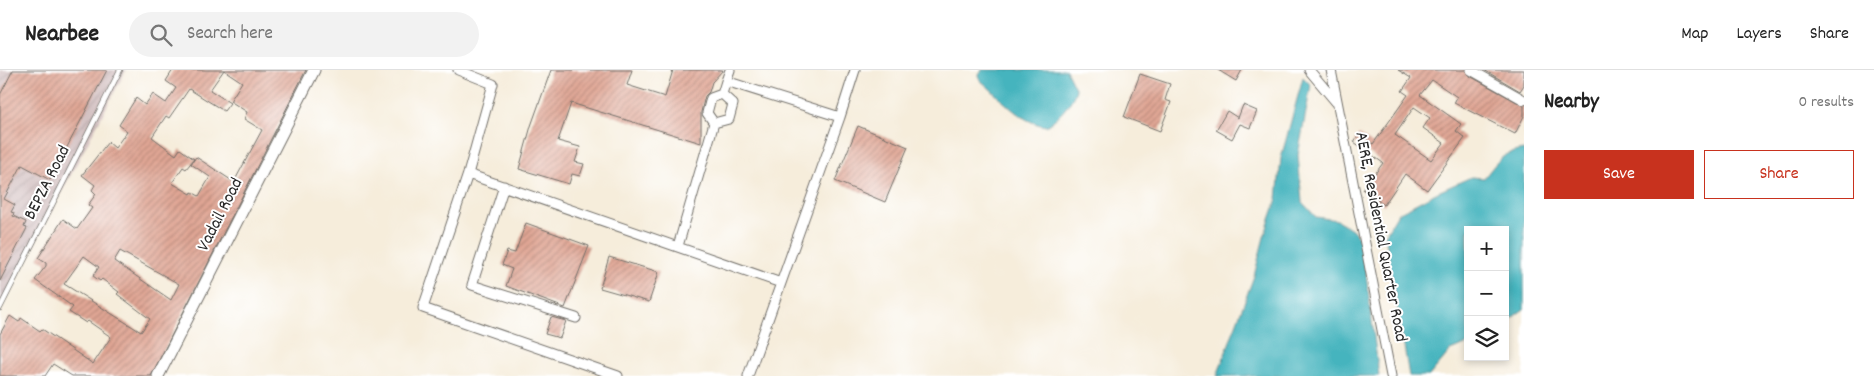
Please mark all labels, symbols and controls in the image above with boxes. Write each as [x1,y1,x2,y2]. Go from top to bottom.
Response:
search box [129,12,479,57]
text: Nearbee [25,18,99,52]
icon: search [147,21,175,49]
text: Search here [187,21,273,48]
text: Map [1681,22,1708,47]
text: Layers [1736,22,1782,47]
text: Share [1810,22,1849,47]
text: Nearby [1544,88,1599,118]
text: 0 results [1799,91,1854,114]
street label: AERE, Residential Quarter Road [1347,130,1413,344]
street label: BEPZA Road [19,141,77,225]
button: Save [1544,150,1694,199]
button: Share [1704,150,1854,199]
street label: Vadail Road [192,174,250,256]
map controls [1464,226,1509,361]
button: + [1464,226,1509,271]
button: − [1464,271,1509,316]
button: layers [1464,316,1509,361]

